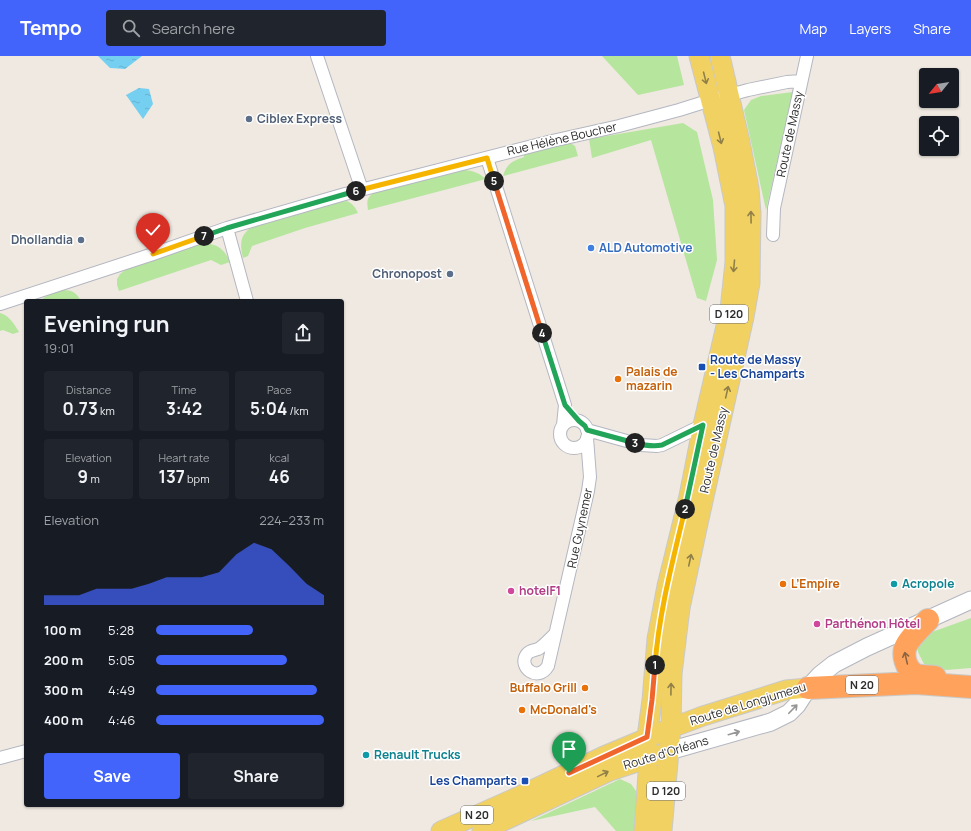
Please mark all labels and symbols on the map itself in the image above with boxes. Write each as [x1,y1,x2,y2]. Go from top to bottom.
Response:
north arrow [919,68,959,108]
one-way arrow [702,71,709,84]
street label: Route de Massy [772,89,807,179]
place label: Ciblex Express [257,110,342,127]
marker: Ciblex Express [244,114,254,124]
street label: Rue Hélène Boucher [505,117,619,159]
one-way arrow [717,131,725,144]
pin: 5 [484,171,504,191]
pin: 6 [346,181,366,201]
one-way arrow [747,210,755,223]
pin [136,213,170,254]
pin: 7 [194,226,214,246]
place label: Dhollandia [11,231,73,248]
marker: Dhollandia [76,235,86,245]
place label: ALD Automotive [599,239,692,256]
marker: ALD Automotive [586,243,596,253]
one-way arrow [731,259,738,272]
place label: Chronopost [372,265,442,282]
marker: Chronopost [445,269,455,279]
road number: D 120 [710,305,748,323]
pin: 4 [532,323,552,343]
place label: Route de Massy - Les Champarts [710,351,805,382]
marker: Route de Massy - Les Champarts [697,362,707,372]
place label: Palais de mazarin [626,363,678,394]
marker: Palais de mazarin [613,374,623,384]
one-way arrow [724,386,732,399]
street label: Route de Massy [695,405,732,495]
pin: 3 [625,433,645,453]
street label: Rue Guynemer [563,486,596,569]
pin: 2 [675,499,695,519]
one-way arrow [686,554,694,567]
place label: L’Empire [791,575,840,592]
place label: Acropole [902,575,954,592]
marker: L’Empire [778,579,788,589]
marker: Acropole [889,579,899,589]
place label: hotelF1 [519,582,561,599]
marker: hotelF1 [506,586,516,596]
place label: Parthénon Hôtel [825,615,920,632]
marker: Parthénon Hôtel [812,619,822,629]
one-way arrow [901,652,909,665]
pin: 1 [645,655,665,675]
road number: N 20 [846,676,878,694]
street label: Route de Longjumeau [688,678,808,729]
place label: Buffalo Grill [510,679,577,696]
marker: Buffalo Grill [580,683,590,693]
one-way arrow [667,683,675,696]
place label: McDonald's [530,701,597,718]
one-way arrow [788,704,798,714]
marker: McDonald's [517,705,527,715]
one-way arrow [727,729,740,736]
street label: Route d'Orléans [621,731,711,774]
pin [552,732,586,773]
place label: Renault Trucks [374,746,461,763]
marker: Renault Trucks [361,750,371,760]
one-way arrow [597,770,609,777]
place label: Les Champarts [430,772,517,789]
marker: Les Champarts [520,776,530,786]
road number: D 120 [647,782,685,800]
road number: N 20 [461,806,493,824]

